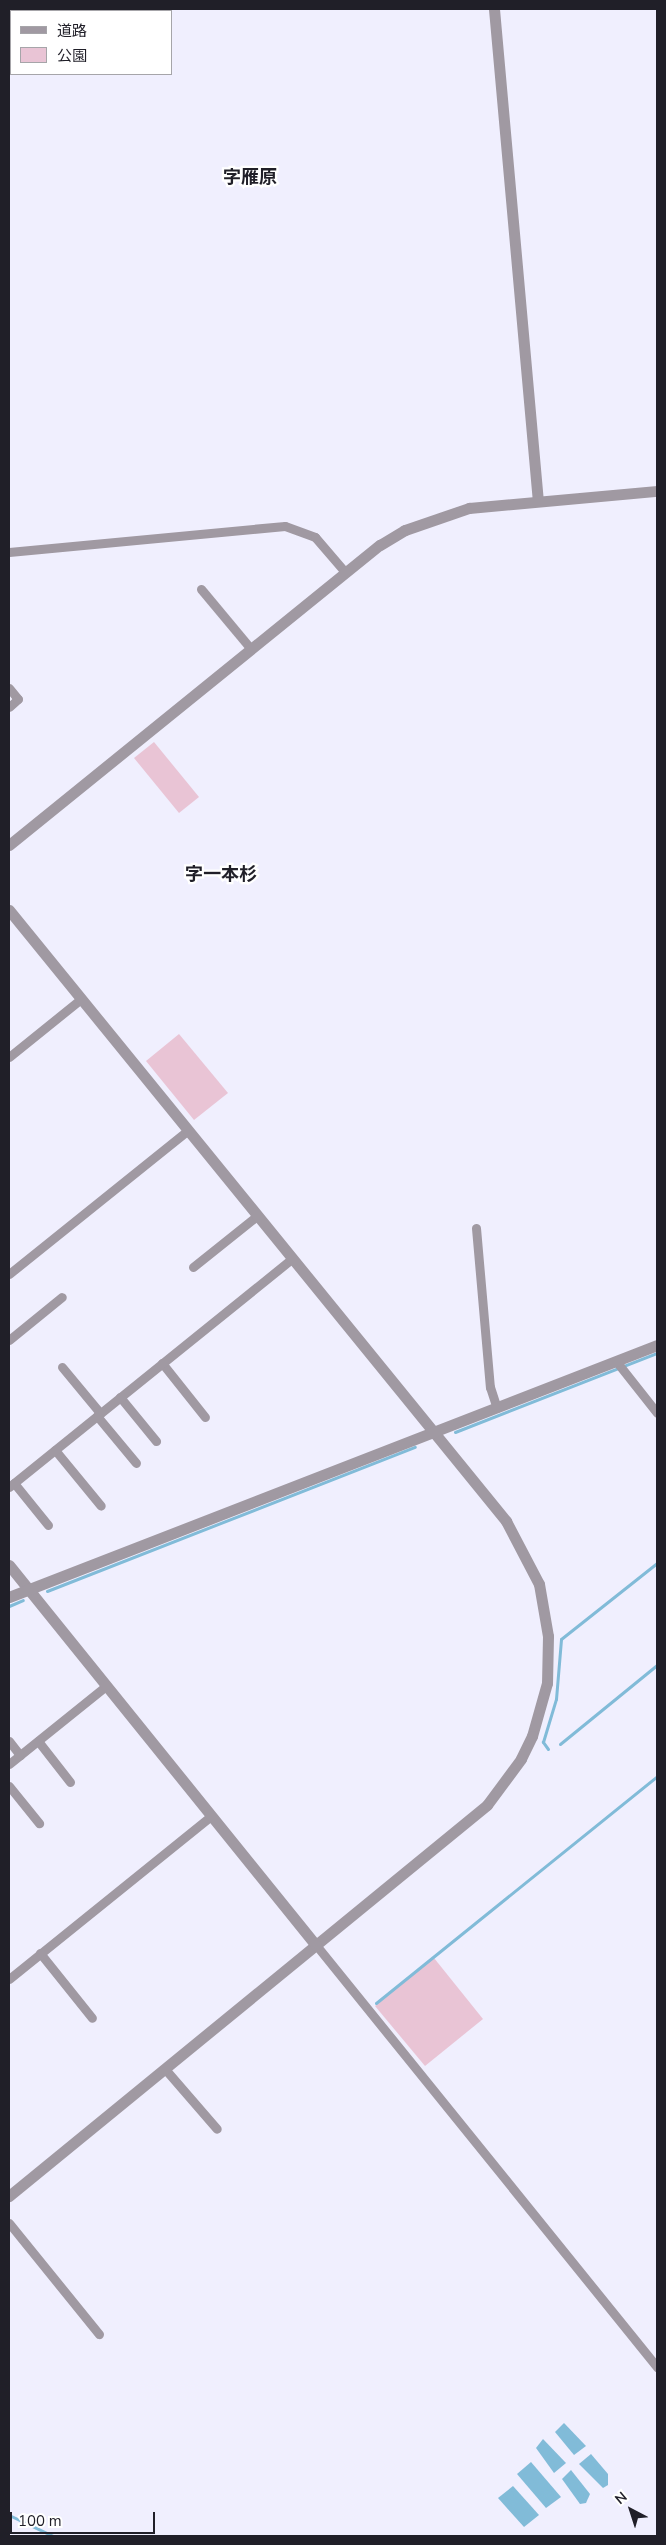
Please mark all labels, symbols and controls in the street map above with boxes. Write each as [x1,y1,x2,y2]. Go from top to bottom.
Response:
legend [10,10,172,75]
text: 道路 [57,21,87,41]
text: 公園 [57,46,87,66]
district label: 字雁原 [223,166,277,188]
district label: 字一本杉 [185,863,257,885]
north arrow [606,2485,656,2535]
text: N [611,2487,631,2509]
scale bar [12,2502,158,2534]
text: 100 m [18,2511,62,2531]

